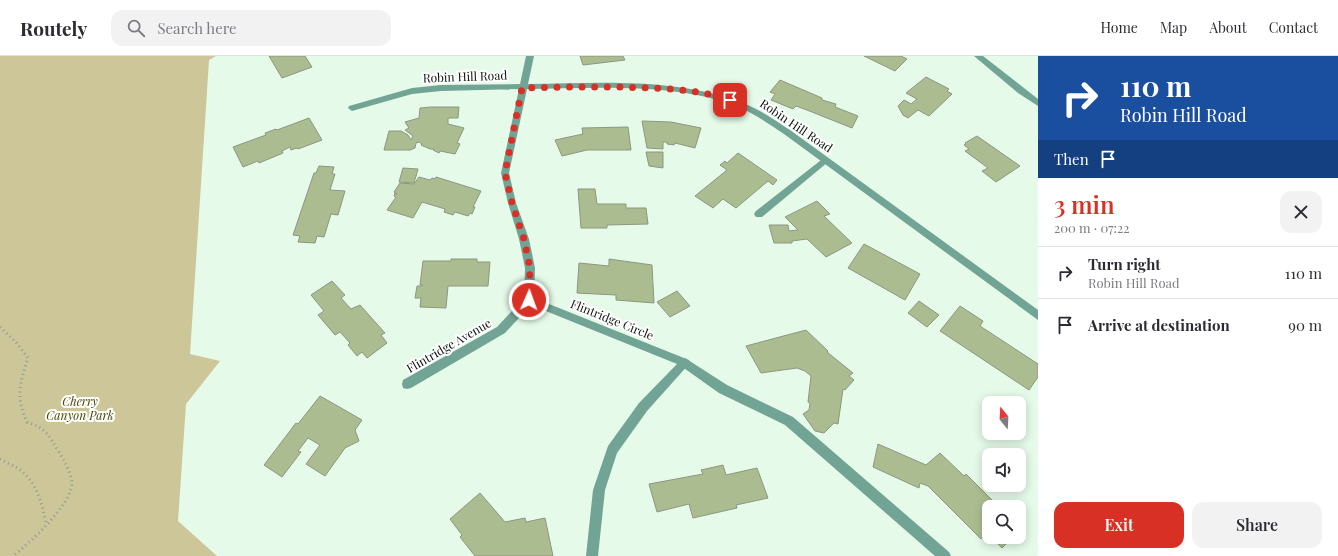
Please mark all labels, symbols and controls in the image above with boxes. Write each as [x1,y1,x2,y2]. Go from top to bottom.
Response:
search box [111,10,391,46]
text: Routely [20,15,87,41]
icon: search [125,17,147,39]
text: Search here [157,18,237,38]
text: Home [1100,18,1138,37]
text: Map [1160,18,1187,37]
text: About [1209,18,1247,37]
text: Contact [1269,18,1318,37]
street label: Robin Hill Road [422,67,508,85]
text: 110 m [1120,67,1191,104]
icon: right [1054,72,1106,124]
pin [713,83,747,117]
icon: arrive [719,89,741,111]
street label: Robin Hill Road [757,95,836,155]
text: Robin Hill Road [1120,103,1247,127]
icon: arrive [1097,148,1119,170]
text: Then [1054,149,1089,169]
text: 3 min [1054,188,1115,220]
button: close [1280,191,1322,233]
text: 200 m · 07:22 [1054,219,1130,236]
text: Turn right [1088,254,1161,274]
icon: right [1054,262,1076,284]
text: 110 m [1285,263,1322,283]
text: Robin Hill Road [1088,274,1180,291]
position arrow [508,279,550,321]
street label: Flintridge Circle [568,295,656,343]
street label: Flintridge Avenue [403,314,494,376]
icon: arrive [1054,314,1076,336]
text: Arrive at destination [1088,315,1230,335]
text: 90 m [1288,315,1322,335]
park label: Cherry Canyon Park [46,393,114,423]
north arrow [982,396,1026,440]
map controls [982,396,1026,544]
button: sound [982,448,1026,492]
button: search [982,500,1026,544]
button: Exit [1054,502,1184,548]
button: Share [1192,502,1322,548]

